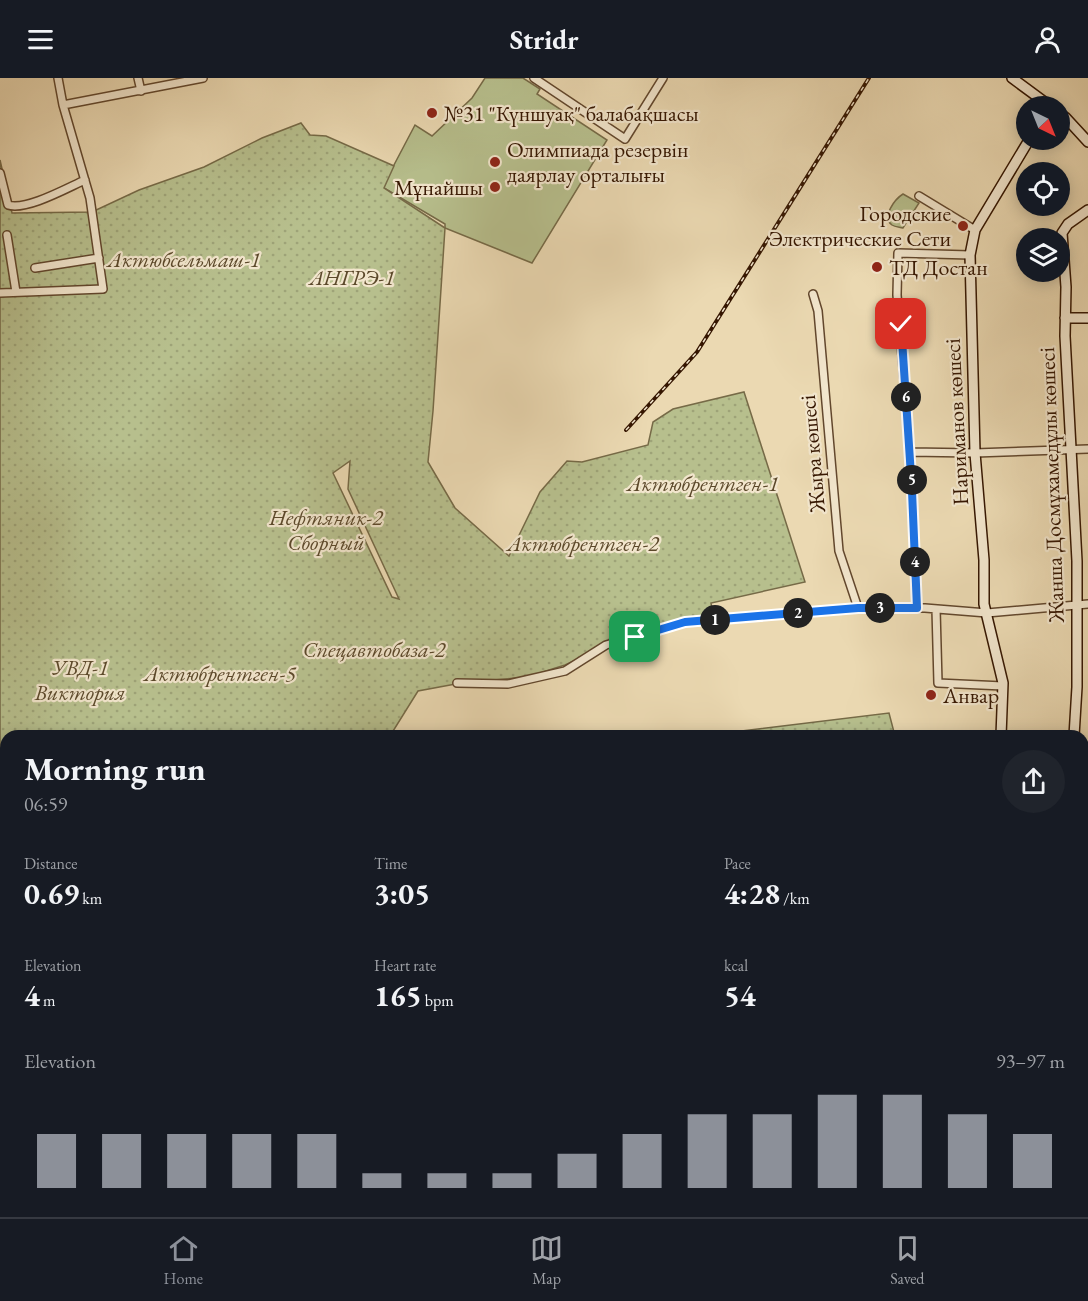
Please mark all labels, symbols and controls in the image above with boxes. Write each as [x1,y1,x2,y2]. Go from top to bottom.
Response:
text: Stridr [510,22,578,57]
icon: menu [24,23,57,56]
icon: person [1031,23,1064,56]
north arrow [1016,96,1070,150]
map controls [1016,96,1070,282]
place label: №31 "Күншуақ" балабақшасы [444,99,699,128]
marker: №31 "Күншуақ" балабақшасы [425,106,439,120]
place label: Олимпиада резервін даярлау орталығы [507,135,688,189]
marker: Олимпиада резервін даярлау орталығы [488,155,502,169]
button: locate [1016,162,1070,216]
place label: Мұнайшы [394,173,483,202]
marker: Мұнайшы [488,180,502,194]
place label: Городские Электрические Сети [769,199,951,253]
marker: Городские Электрические Сети [956,219,970,233]
button: layers [1016,228,1070,282]
park label: Актюбсельмаш-1 [105,245,261,274]
place label: ТД Достан [889,253,988,282]
marker: ТД Достан [870,260,884,274]
park label: АНГРЭ-1 [307,263,395,292]
pin [875,298,926,349]
icon: check [884,307,917,340]
street label: Нариманов көшесі [938,338,975,506]
street label: Жанша Досмұхамедұлы көшесі [1032,347,1071,624]
pin: 6 [891,382,921,412]
text: 6 [902,386,910,407]
street label: Жыра көшесі [793,394,832,515]
pin: 5 [897,465,927,495]
park label: Актюбрентген-1 [625,469,779,498]
text: 5 [908,469,916,490]
park label: Нефтяник-2 Сборный [268,503,384,557]
park label: Актюбрентген-2 [505,529,660,558]
pin: 4 [900,547,930,577]
text: 4 [911,551,919,572]
pin: 3 [865,593,895,623]
text: 3 [876,597,884,618]
pin: 2 [783,598,813,628]
text: 2 [794,602,802,623]
pin: 1 [700,605,730,635]
text: 1 [711,609,719,630]
pin [609,611,660,662]
icon: arrive [618,620,651,653]
park label: Спецавтобаза-2 [303,635,447,664]
park label: УВД-1 Виктория [33,653,126,707]
park label: Актюбрентген-5 [142,659,297,688]
place label: Анвар [942,681,999,710]
marker: Анвар [924,688,938,702]
text: Morning run [24,747,206,790]
button: share [1002,750,1065,813]
text: 06:59 [24,791,67,817]
text: Distance [24,853,77,874]
text: Time [374,853,407,874]
text: Pace [724,853,751,874]
text: 0.69 [24,874,79,913]
text: 3:05 [374,874,430,913]
text: 4:28 [724,874,780,913]
text: km [79,888,102,909]
text: /km [780,888,810,909]
text: Elevation [24,955,82,976]
text: Heart rate [374,955,436,976]
text: kcal [724,955,748,976]
text: 4 [24,976,40,1015]
text: 165 [374,976,422,1015]
text: 54 [724,976,756,1015]
text: m [40,990,56,1011]
text: bpm [422,990,454,1011]
text: Elevation [24,1048,96,1074]
text: 93–97 m [996,1048,1065,1074]
tab: Home [164,1232,203,1289]
tab: Map [530,1232,563,1289]
tab: Saved [890,1232,924,1289]

